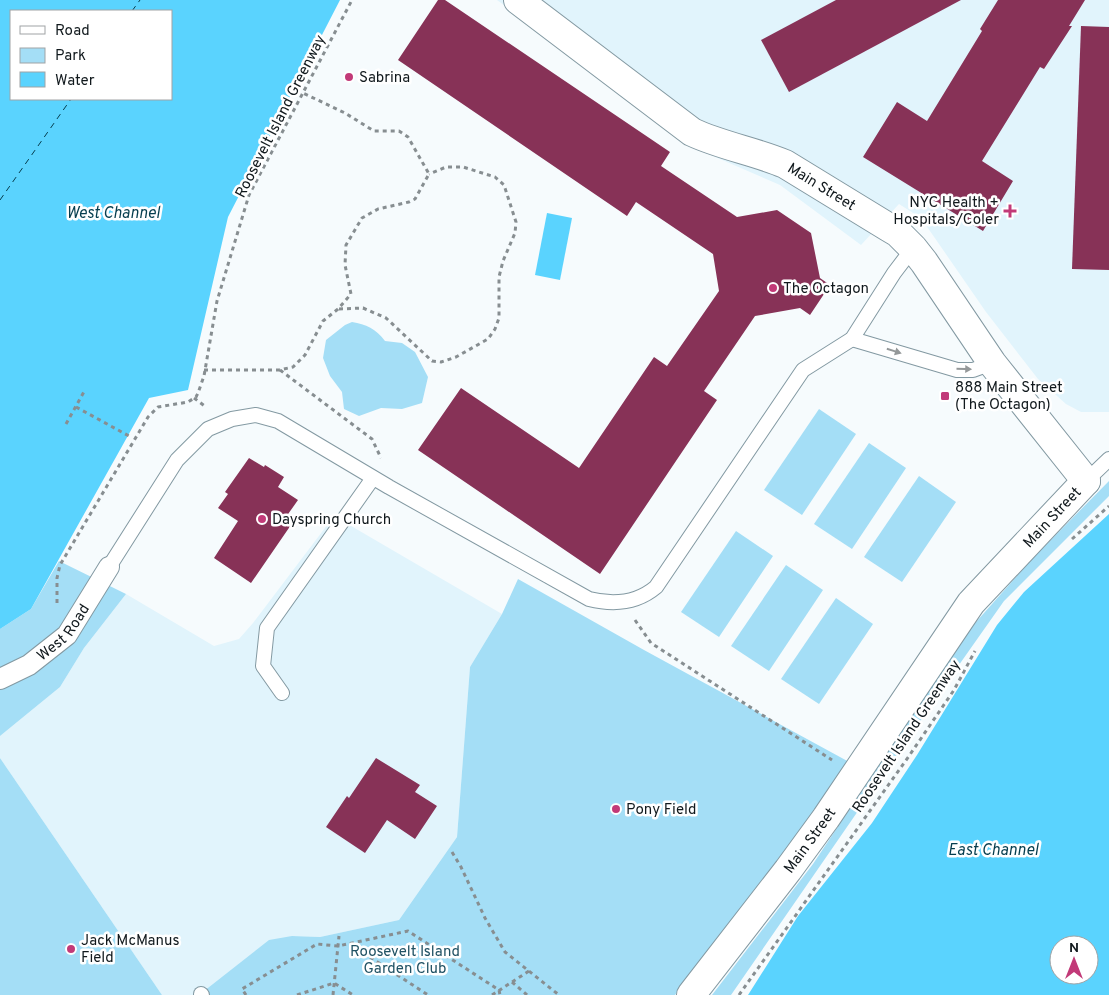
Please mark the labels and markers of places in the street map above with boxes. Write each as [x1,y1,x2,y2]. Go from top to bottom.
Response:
place label: Sabrina [359,69,410,88]
marker: Sabrina [343,71,355,83]
place label: NYC Health + Hospitals/Coler [893,194,999,230]
marker: NYC Health + Hospitals/Coler [1003,204,1017,218]
place label: The Octagon [783,280,869,299]
marker: The Octagon [767,282,779,294]
place label: 888 Main Street (The Octagon) [955,379,1063,415]
marker: 888 Main Street (The Octagon) [939,390,951,402]
place label: Dayspring Church [272,511,391,530]
marker: Dayspring Church [256,513,268,525]
place label: Pony Field [626,801,696,820]
marker: Pony Field [610,803,622,815]
place label: Jack McManus Field [81,932,180,968]
marker: Jack McManus Field [65,943,77,955]

